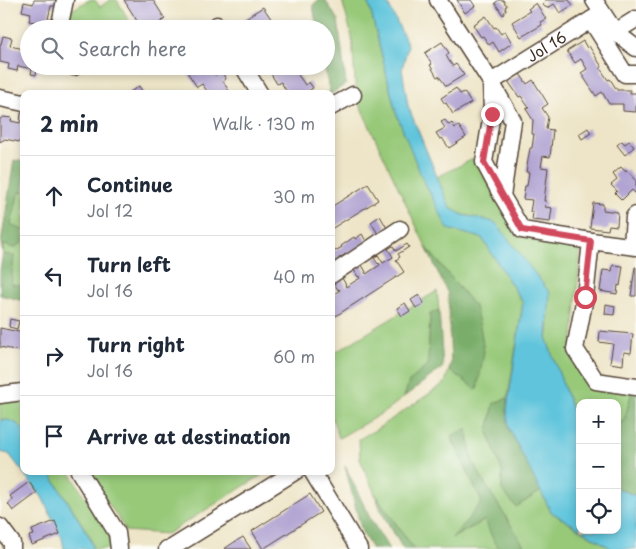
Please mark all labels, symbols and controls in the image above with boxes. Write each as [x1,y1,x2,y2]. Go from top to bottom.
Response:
search box [20,20,335,75]
street label: Jol 16 [522,25,571,67]
icon: search [38,34,66,62]
text: Search here [78,34,187,62]
route end [481,103,504,126]
text: 2 min [40,107,99,139]
text: Walk · 130 m [212,111,315,135]
text: Continue [87,170,173,198]
icon: ahead [40,182,68,210]
text: 30 m [273,184,315,208]
text: Jol 12 [87,198,133,222]
text: Turn left [87,250,171,278]
icon: left [40,262,68,290]
text: 40 m [273,264,315,288]
text: Jol 16 [87,278,133,302]
route start [574,286,597,309]
text: Turn right [87,330,185,358]
icon: right [40,342,68,370]
text: 60 m [273,344,315,368]
text: Jol 16 [87,358,133,382]
map controls [576,399,621,534]
button: + [576,399,621,444]
icon: arrive [40,422,68,450]
text: Arrive at destination [87,422,291,450]
button: − [576,444,621,489]
button: locate [576,489,621,534]

